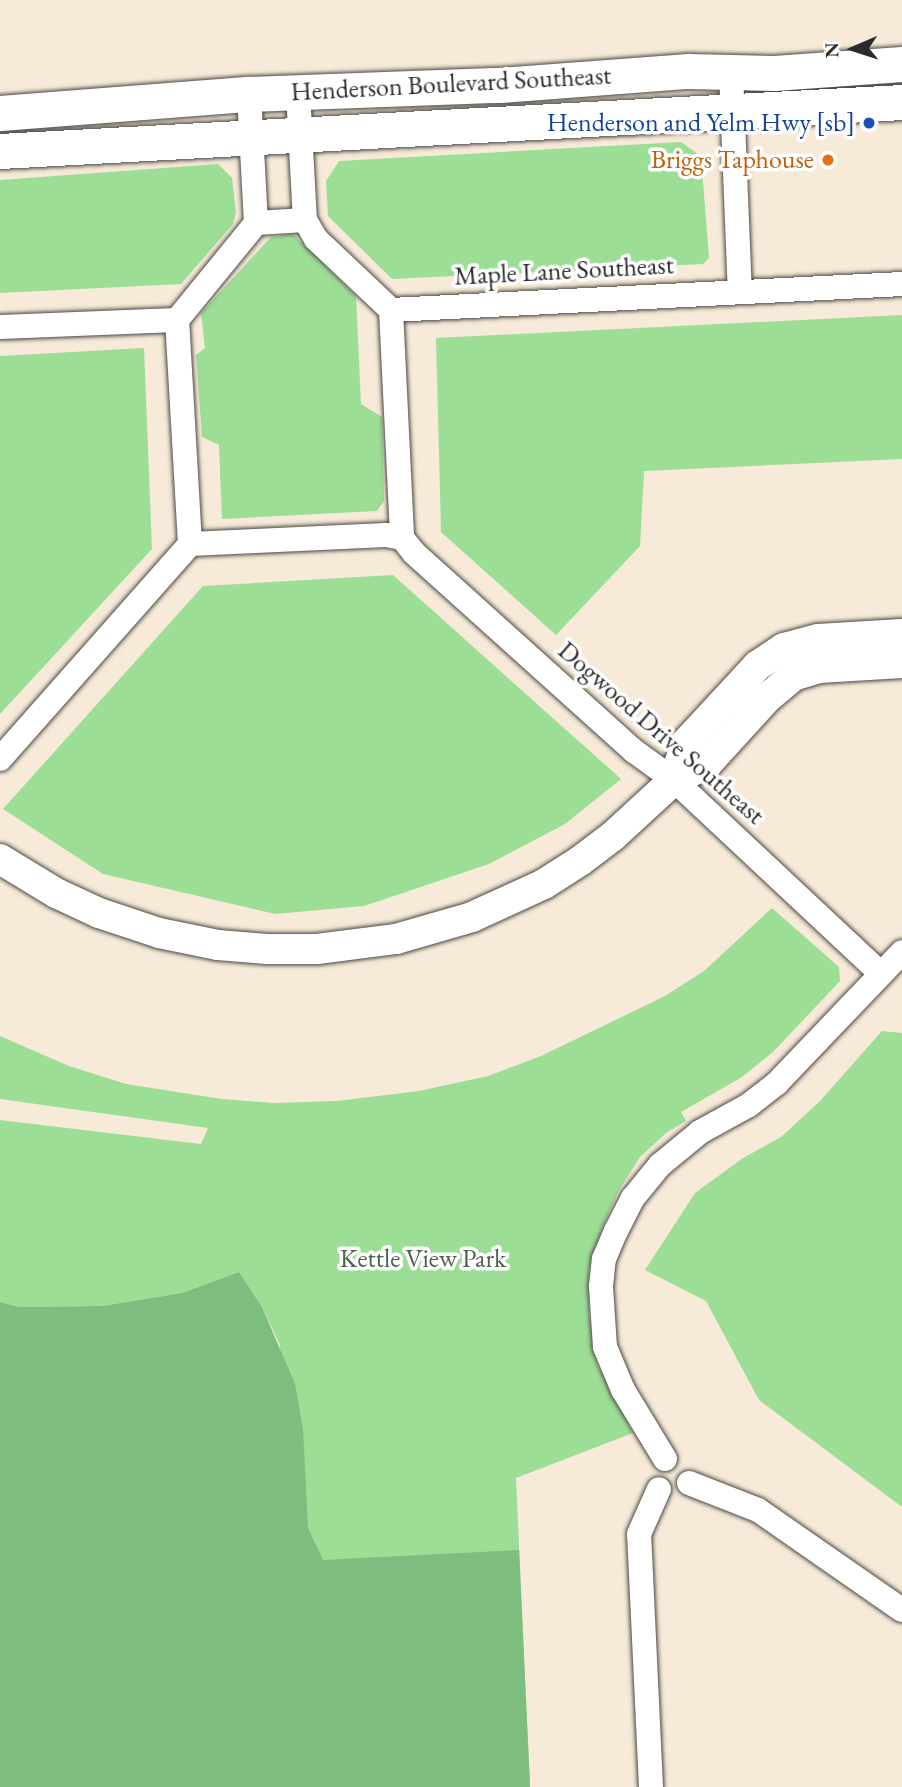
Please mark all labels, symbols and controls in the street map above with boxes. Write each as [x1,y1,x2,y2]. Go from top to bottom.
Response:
north arrow [818,14,888,84]
text: N [819,42,844,58]
street label: Henderson Boulevard Southeast [290,60,612,108]
place label: Henderson and Yelm Hwy [sb] [547,107,855,139]
marker: Henderson and Yelm Hwy [sb] [861,115,877,131]
place label: Briggs Taphouse [651,144,814,176]
marker: Briggs Taphouse [820,152,836,168]
street label: Maple Lane Southeast [453,250,675,292]
street label: Dogwood Drive Southeast [551,635,771,831]
park label: Kettle View Park [340,1243,506,1275]

